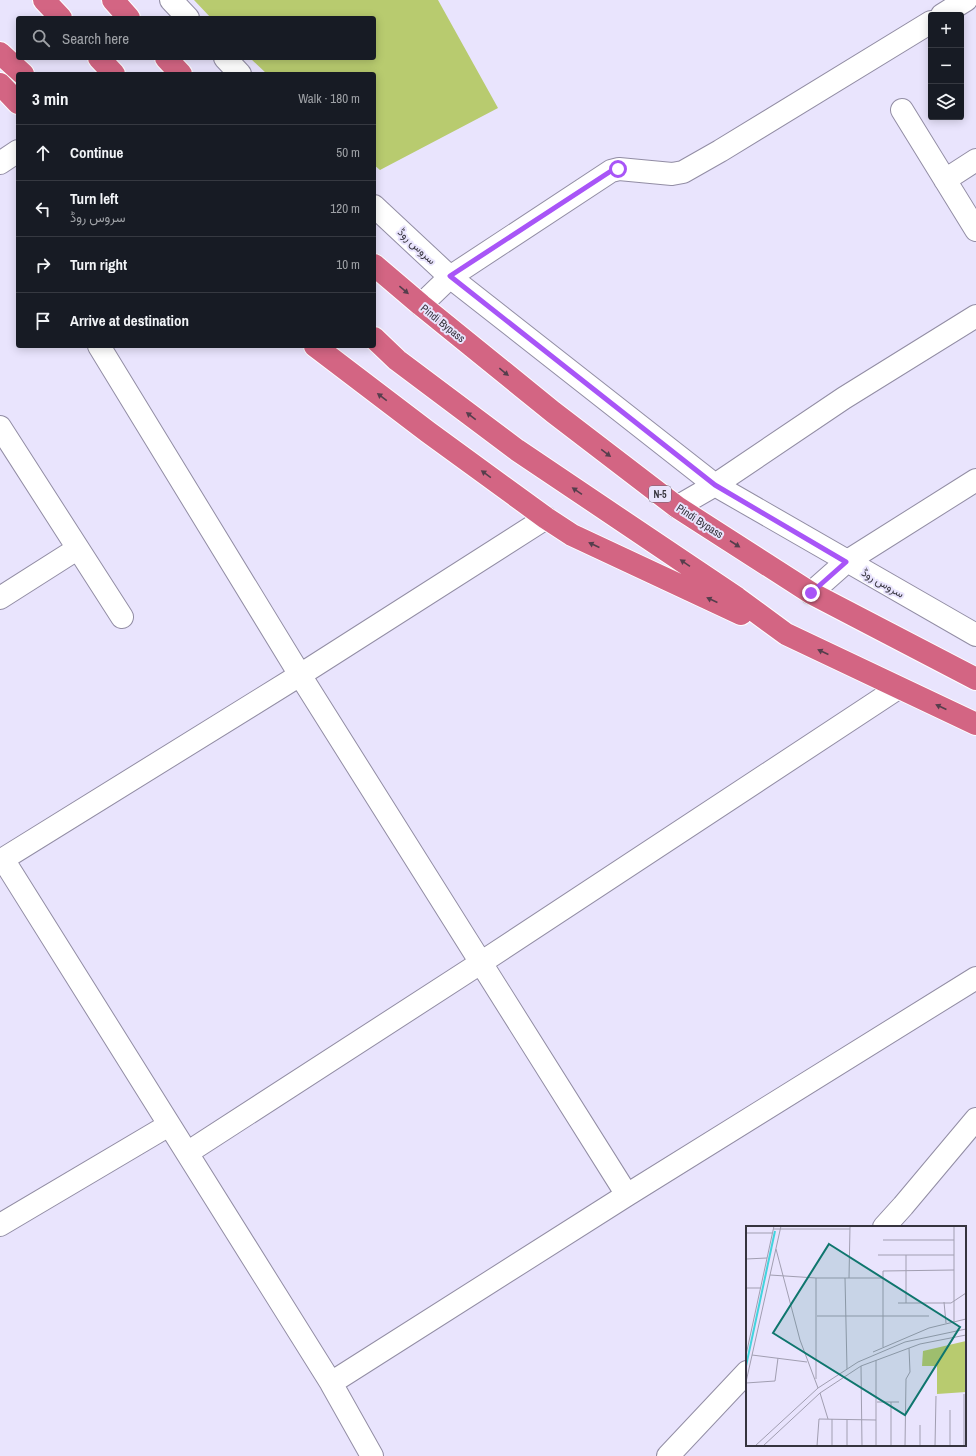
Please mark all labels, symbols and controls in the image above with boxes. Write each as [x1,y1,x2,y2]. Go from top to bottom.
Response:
map controls [928,12,964,120]
button: + [928,12,964,48]
search box [16,16,376,60]
icon: search [30,27,52,49]
text: Search here [62,28,129,49]
button: − [928,48,964,84]
button: layers [928,84,964,120]
text: 3 min [32,87,68,110]
text: Walk · 180 m [298,90,360,107]
icon: ahead [32,142,54,164]
text: Continue [70,142,123,163]
text: 50 m [336,144,360,161]
route start [609,160,627,178]
text: Turn left [70,188,118,209]
icon: left [32,198,54,220]
text: 120 m [330,200,360,217]
text: سروس روڈ [70,209,125,226]
street label: سروس روڈ [395,225,439,267]
icon: right [32,254,54,276]
text: Turn right [70,254,127,275]
text: 10 m [336,256,360,273]
one-way arrow [399,285,408,294]
street label: Pindi Bypass [418,301,468,345]
icon: arrive [32,310,54,332]
text: Arrive at destination [70,310,189,331]
one-way arrow [499,368,510,377]
one-way arrow [376,393,387,401]
one-way arrow [466,412,477,420]
one-way arrow [601,448,612,457]
one-way arrow [481,470,491,478]
road number: N-5 [649,486,671,502]
one-way arrow [572,487,583,495]
street label: Pindi Bypass [674,501,727,542]
one-way arrow [730,540,740,548]
one-way arrow [589,542,600,548]
one-way arrow [680,559,691,567]
street label: سروس روڈ [859,565,907,601]
route end [802,584,820,602]
one-way arrow [707,597,718,603]
one-way arrow [817,649,829,655]
one-way arrow [934,704,946,710]
inset map [746,1226,966,1446]

